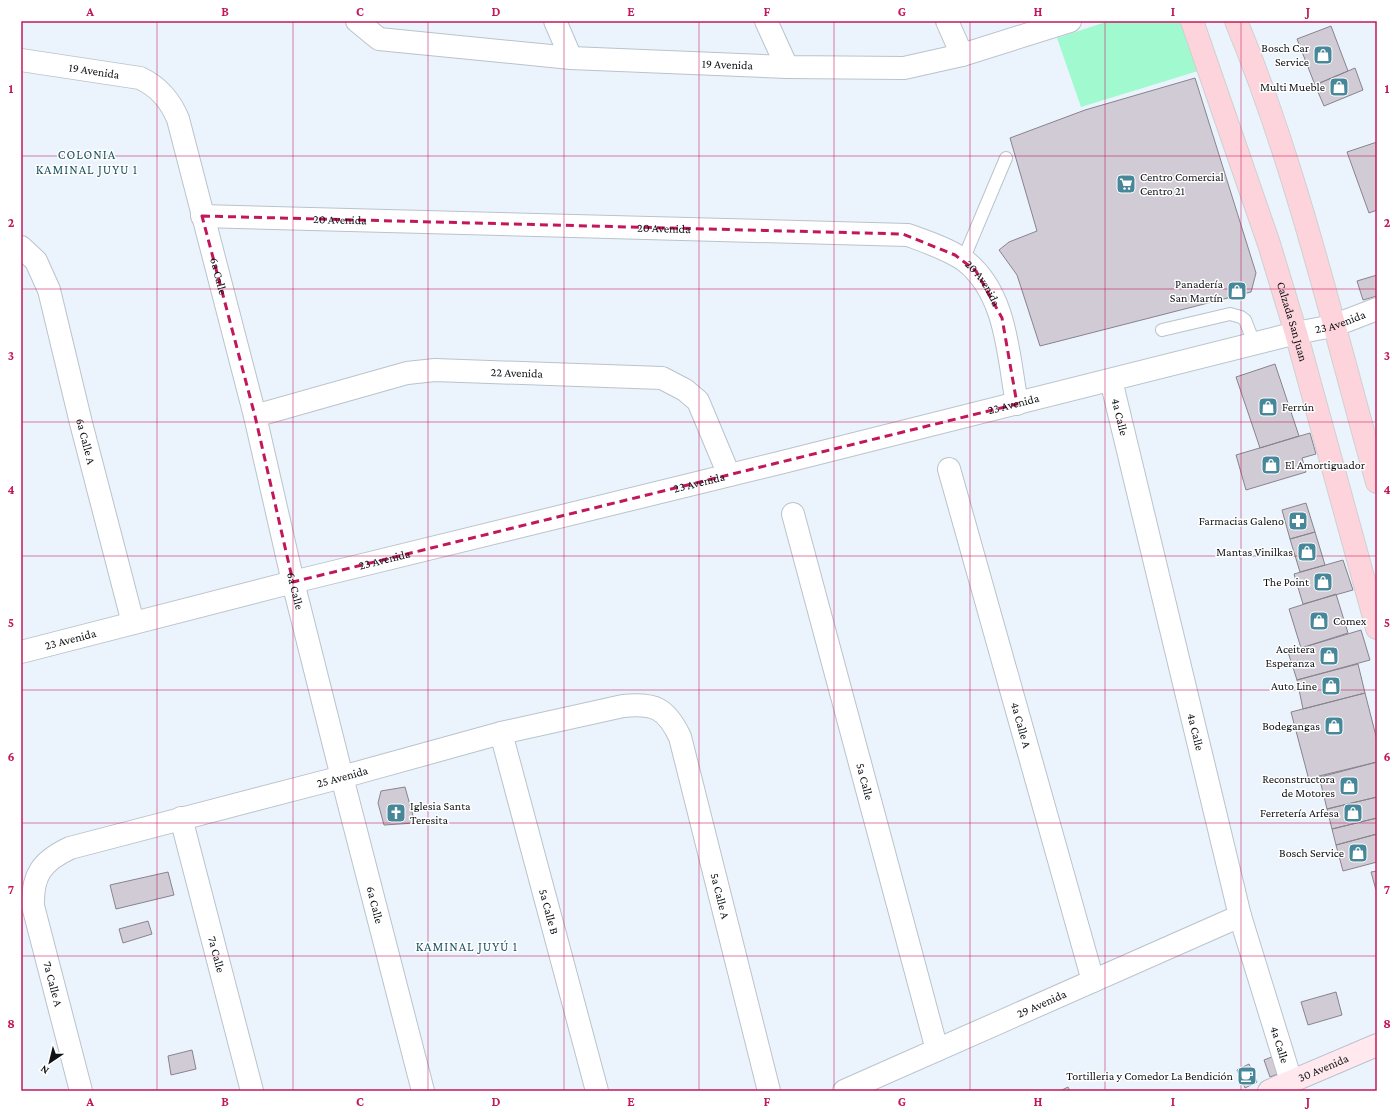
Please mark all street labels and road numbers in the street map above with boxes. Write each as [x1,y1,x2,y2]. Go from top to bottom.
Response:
street label: 19 Avenida [702,56,754,73]
street label: 19 Avenida [68,60,121,82]
street label: 20 Avenida [313,212,367,227]
street label: 20 Avenida [637,221,691,236]
street label: 6a Calle [207,256,230,296]
street label: 20 Avenida [962,257,1003,309]
street label: Calzada San Juan [1274,280,1311,364]
street label: 23 Avenida [1314,307,1368,336]
street label: 22 Avenida [490,365,544,381]
street label: 23 Avenida [986,391,1041,417]
street label: 4a Calle [1109,397,1131,437]
street label: 6a Calle A [73,417,99,466]
street label: 23 Avenida [672,469,727,496]
street label: 23 Avenida [357,546,412,573]
street label: 6a Calle [284,571,307,611]
street label: 23 Avenida [43,626,98,653]
street label: 4a Calle A [1008,700,1034,750]
street label: 4a Calle [1184,712,1207,752]
street label: 5a Calle [853,762,877,802]
street label: 25 Avenida [315,763,370,790]
street label: 5a Calle A [707,872,732,921]
street label: 6a Calle [363,885,387,925]
street label: 5a Calle B [536,887,562,936]
street label: 7a Calle [205,935,228,974]
street label: 7a Calle A [40,960,66,1008]
street label: 29 Avenida [1015,986,1069,1021]
street label: 4a Calle [1267,1024,1292,1065]
street label: 30 Avenida [1296,1051,1351,1085]

